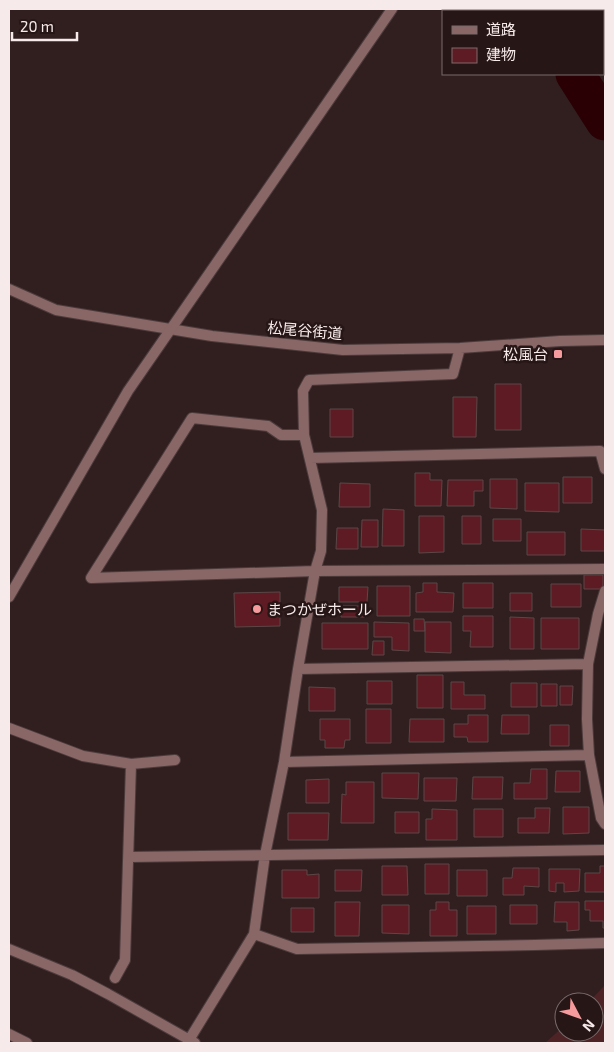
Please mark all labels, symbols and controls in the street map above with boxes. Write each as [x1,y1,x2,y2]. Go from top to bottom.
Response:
scale bar [12,10,78,42]
legend [442,10,604,75]
text: 20 m [20,17,54,35]
text: 道路 [486,20,516,38]
text: 建物 [486,45,516,63]
street label: 松尾谷街道 [267,318,343,342]
place label: 松風台 [503,345,548,363]
marker: 松風台 [552,348,564,360]
place label: まつかぜホール [267,600,372,618]
marker: まつかぜホール [251,603,263,615]
north arrow [554,992,604,1042]
text: N [579,1016,599,1035]

